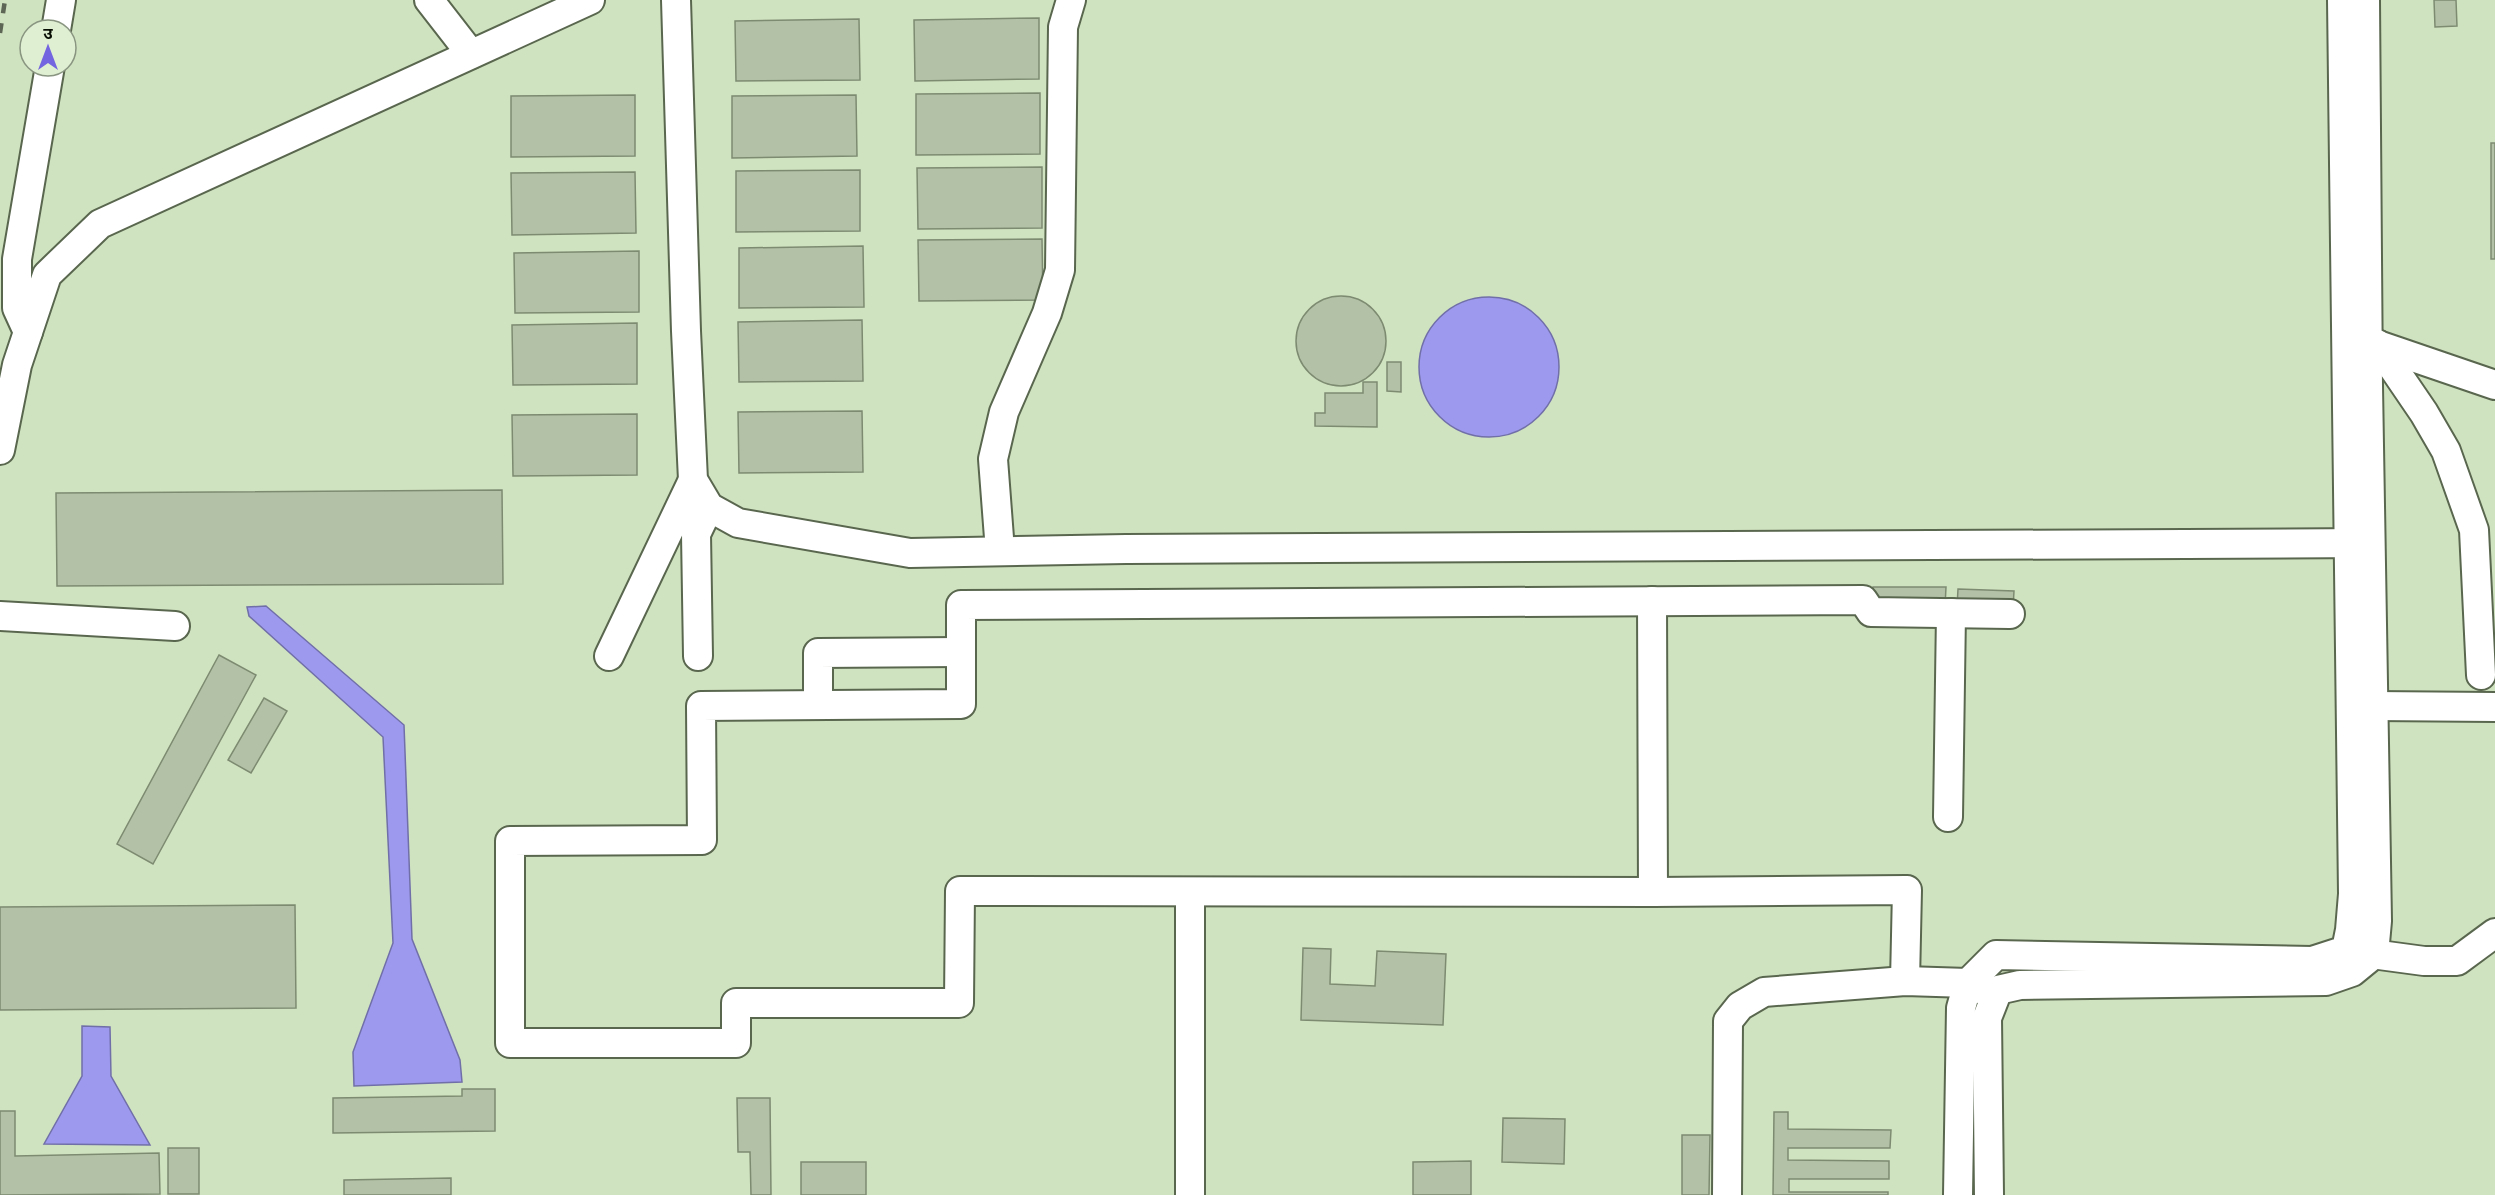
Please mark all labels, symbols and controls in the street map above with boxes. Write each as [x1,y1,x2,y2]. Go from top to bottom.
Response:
north arrow [18,18,78,78]
text: उ [43,23,53,45]

